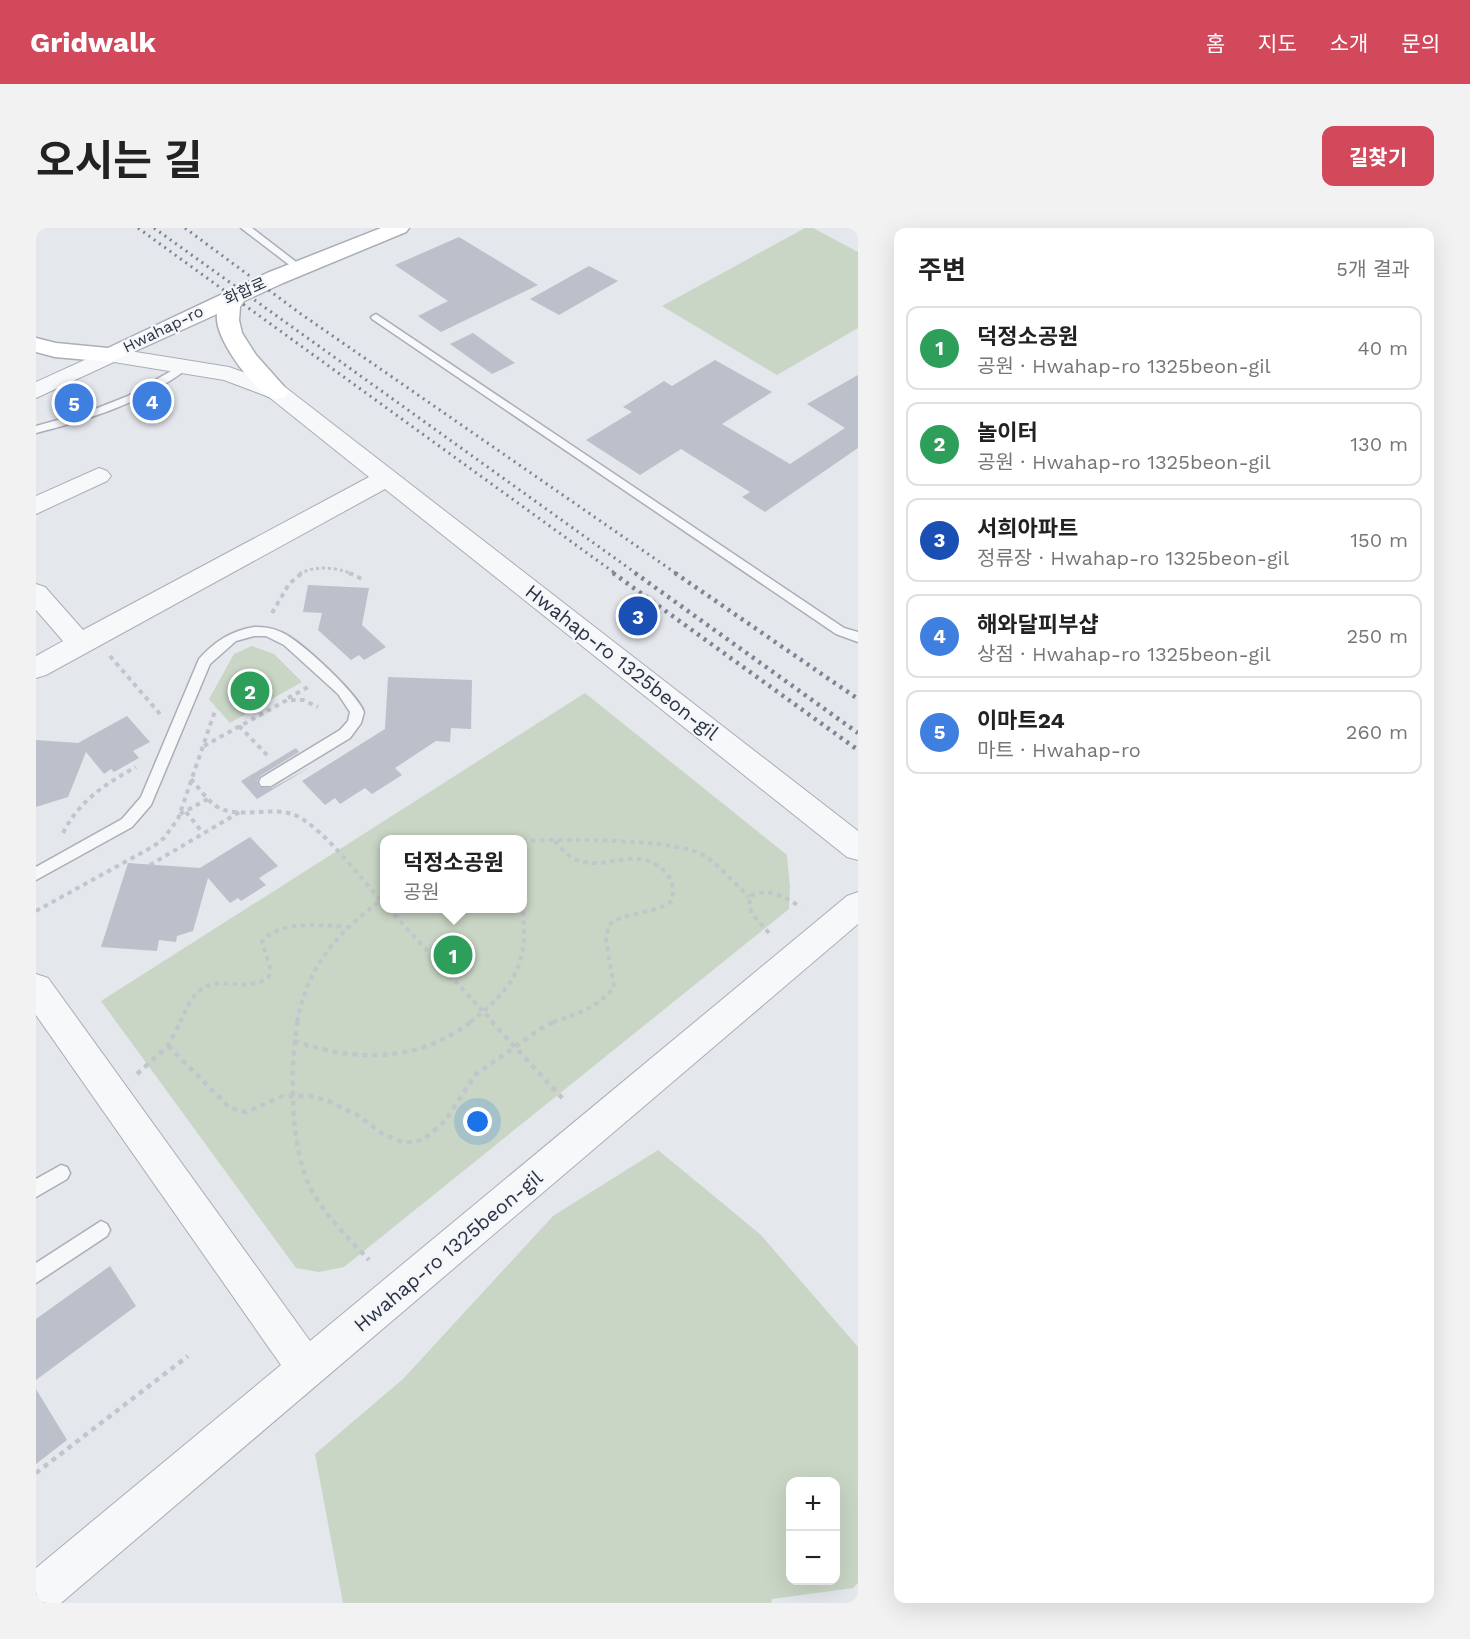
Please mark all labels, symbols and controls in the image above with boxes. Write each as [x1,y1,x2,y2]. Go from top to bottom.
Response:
text: Gridwalk [30,26,156,59]
text: 홈 [1206,31,1225,56]
text: 지도 [1258,31,1297,56]
text: 소개 [1330,31,1368,56]
text: 문의 [1401,31,1440,56]
button: 길찾기 [1322,126,1434,186]
text: 오시는 길 [36,136,203,185]
text: 주변 [918,255,966,285]
text: 5개 결과 [1336,257,1410,281]
street label: 화합로 [221,273,269,309]
street label: Hwahap-ro [120,301,206,357]
text: 덕정소공원 [977,324,1078,349]
text: 1 [935,336,944,360]
text: 40 m [1357,336,1408,360]
text: 공원 · Hwahap-ro 1325beon-gil [977,354,1271,378]
pin: 4 [132,378,172,423]
pin: 5 [54,380,93,426]
text: 놀이터 [977,420,1038,445]
text: 2 [934,432,945,456]
text: 130 m [1350,432,1408,456]
text: 공원 · Hwahap-ro 1325beon-gil [977,450,1271,474]
text: 서희아파트 [977,516,1078,541]
text: 3 [934,528,945,552]
text: 150 m [1350,528,1408,552]
text: 정류장 · Hwahap-ro 1325beon-gil [977,546,1289,570]
street label: Hwahap-ro 1325beon-gil [520,579,724,745]
pin: 3 [618,594,658,638]
text: 해와달피부샵 [977,612,1098,637]
text: 4 [933,624,946,648]
text: 250 m [1346,624,1408,648]
text: 상점 · Hwahap-ro 1325beon-gil [977,642,1271,666]
pin: 2 [230,668,270,714]
text: 이마트24 [977,708,1065,733]
text: 5 [934,720,945,744]
text: 260 m [1346,720,1408,744]
text: 마트 · Hwahap-ro [977,738,1141,762]
popup [380,835,527,913]
text: 덕정소공원 [403,850,504,875]
text: 공원 [403,880,440,904]
pin: 1 [434,932,472,978]
your location [463,1107,492,1136]
street label: Hwahap-ro 1325beon-gil [349,1165,547,1337]
map controls [786,1477,840,1585]
button: + [786,1477,840,1531]
button: − [786,1531,840,1585]

